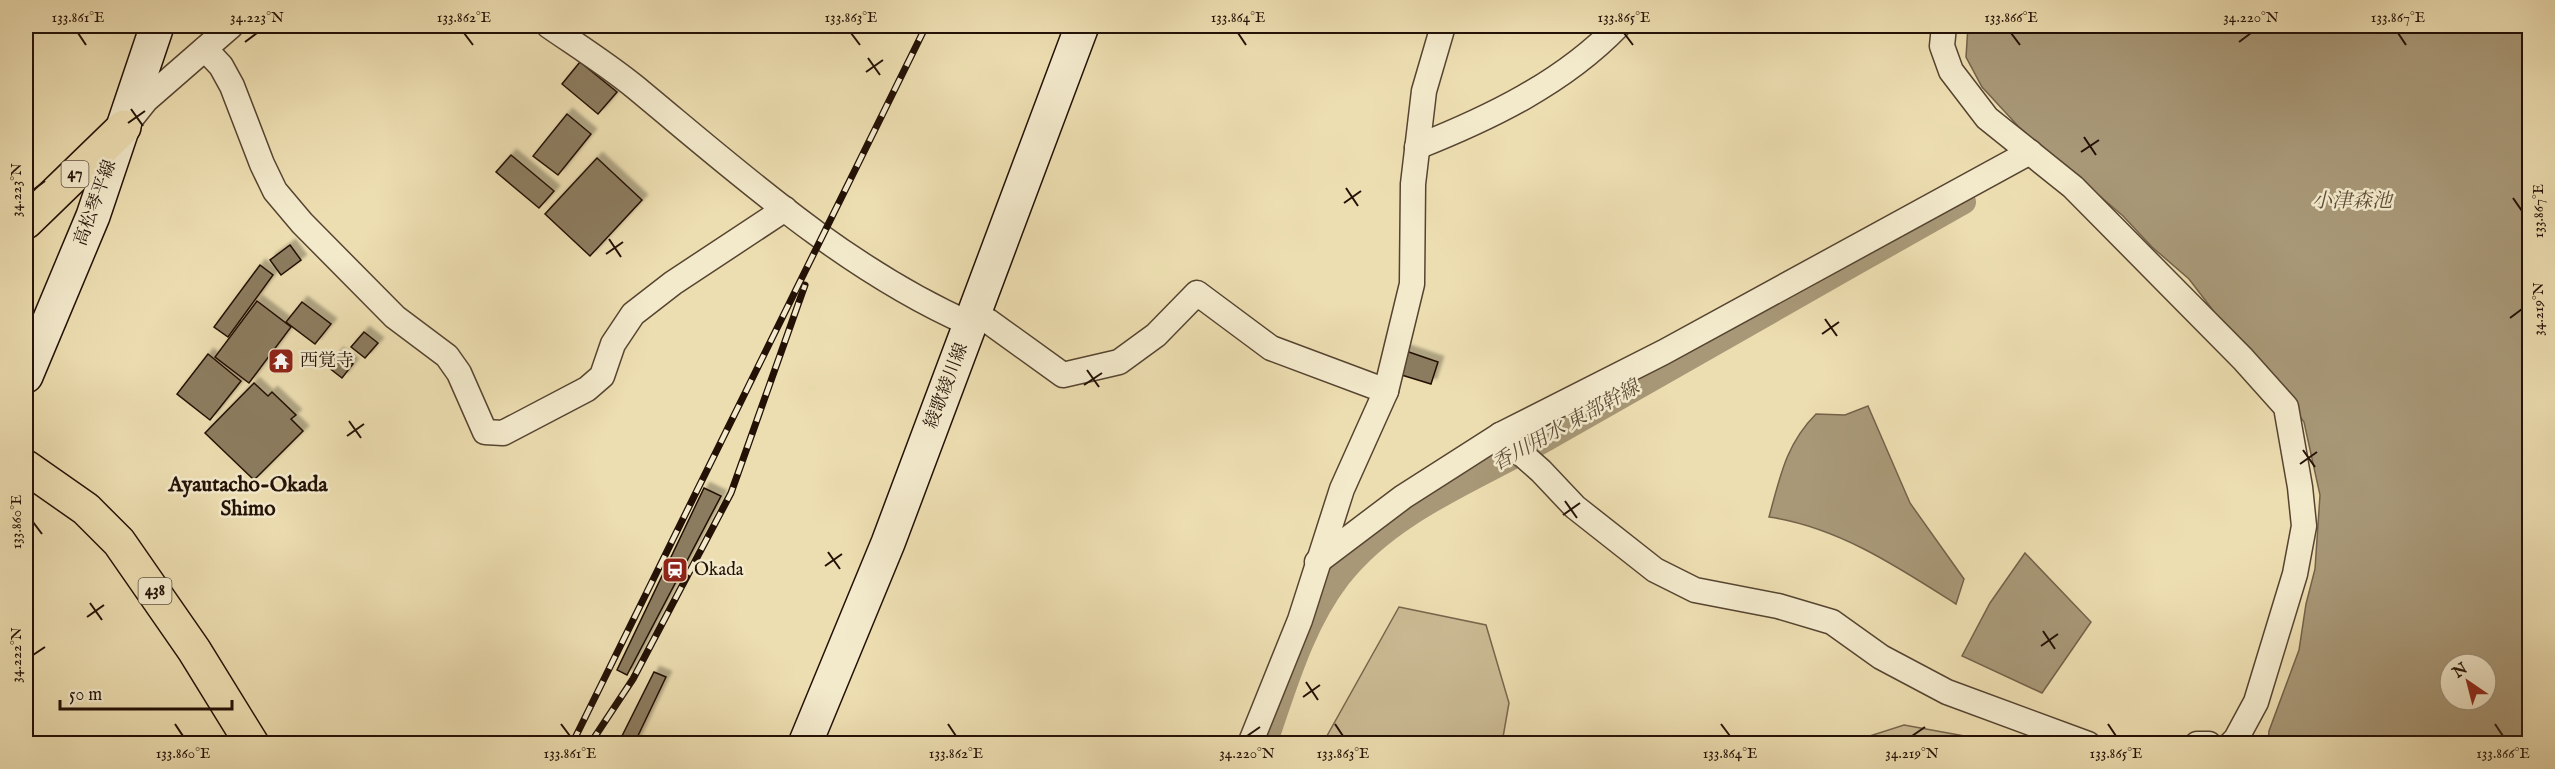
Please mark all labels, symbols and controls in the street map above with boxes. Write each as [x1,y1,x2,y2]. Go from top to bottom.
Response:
text: 133.861°E [52,8,104,27]
text: 34.223°N [230,8,284,27]
text: 133.862°E [437,8,491,27]
text: 133.863°E [825,8,877,27]
text: 133.864°E [1211,8,1265,27]
text: 133.865°E [1598,8,1650,27]
text: 133.866°E [1984,8,2038,27]
text: 34.220°N [2223,8,2279,27]
text: 133.867°E [2371,8,2425,27]
street label: 高松琴平線 [70,157,122,249]
road number: 47 [62,161,88,187]
text: 34.223°N [7,163,26,217]
text: 133.867°E [2529,184,2548,238]
water label: 小津森池 [2312,189,2394,214]
text: 34.219°N [2529,282,2548,336]
street label: 綾歌綾川線 [920,340,974,432]
temple icon: 西覚寺 [266,346,296,376]
place label: 西覚寺 [300,350,354,373]
water label: 香川用水 東部幹線 [1488,374,1646,477]
district label: Ayautacho-Okada Shimo [167,472,329,523]
text: 133.860°E [7,495,26,549]
station icon: Okada [660,555,690,585]
place label: Okada [694,559,744,582]
road number: 438 [138,578,172,604]
text: 34.222°N [7,627,26,683]
north arrow [2438,652,2498,712]
text: N [2448,659,2472,684]
scale bar [60,673,232,711]
text: 50 m [69,684,102,707]
text: 133.860°E [156,744,210,763]
text: 133.861°E [544,744,596,763]
text: 133.862°E [929,744,983,763]
text: 34.220°N [1219,744,1275,763]
text: 133.863°E [1317,744,1369,763]
text: 133.864°E [1703,744,1757,763]
text: 34.219°N [1885,744,1939,763]
text: 133.865°E [2090,744,2142,763]
text: 133.866°E [2476,744,2530,763]

